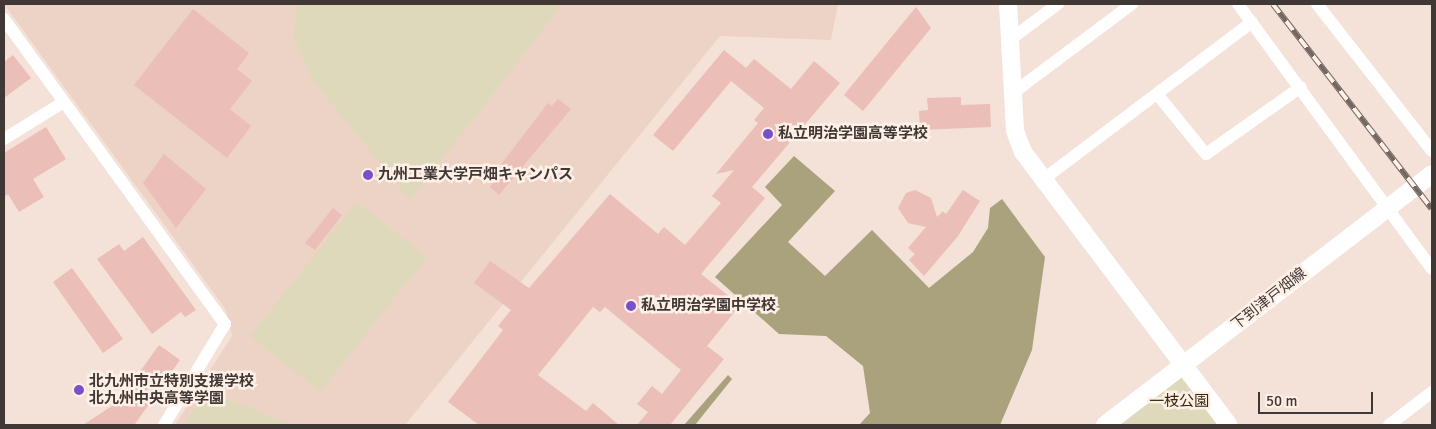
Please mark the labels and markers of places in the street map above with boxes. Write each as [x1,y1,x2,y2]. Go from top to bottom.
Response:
place label: 私立明治学園高等学校 [778,125,928,143]
marker: 私立明治学園高等学校 [762,128,774,140]
place label: 九州工業大学戸畑キャンパス [378,166,573,184]
marker: 九州工業大学戸畑キャンパス [362,169,374,181]
place label: 私立明治学園中学校 [641,297,776,315]
marker: 私立明治学園中学校 [625,300,637,312]
place label: 北九州市立特別支援学校 北九州中央高等学園 [89,372,254,407]
marker: 北九州市立特別支援学校 北九州中央高等学園 [73,384,85,396]

